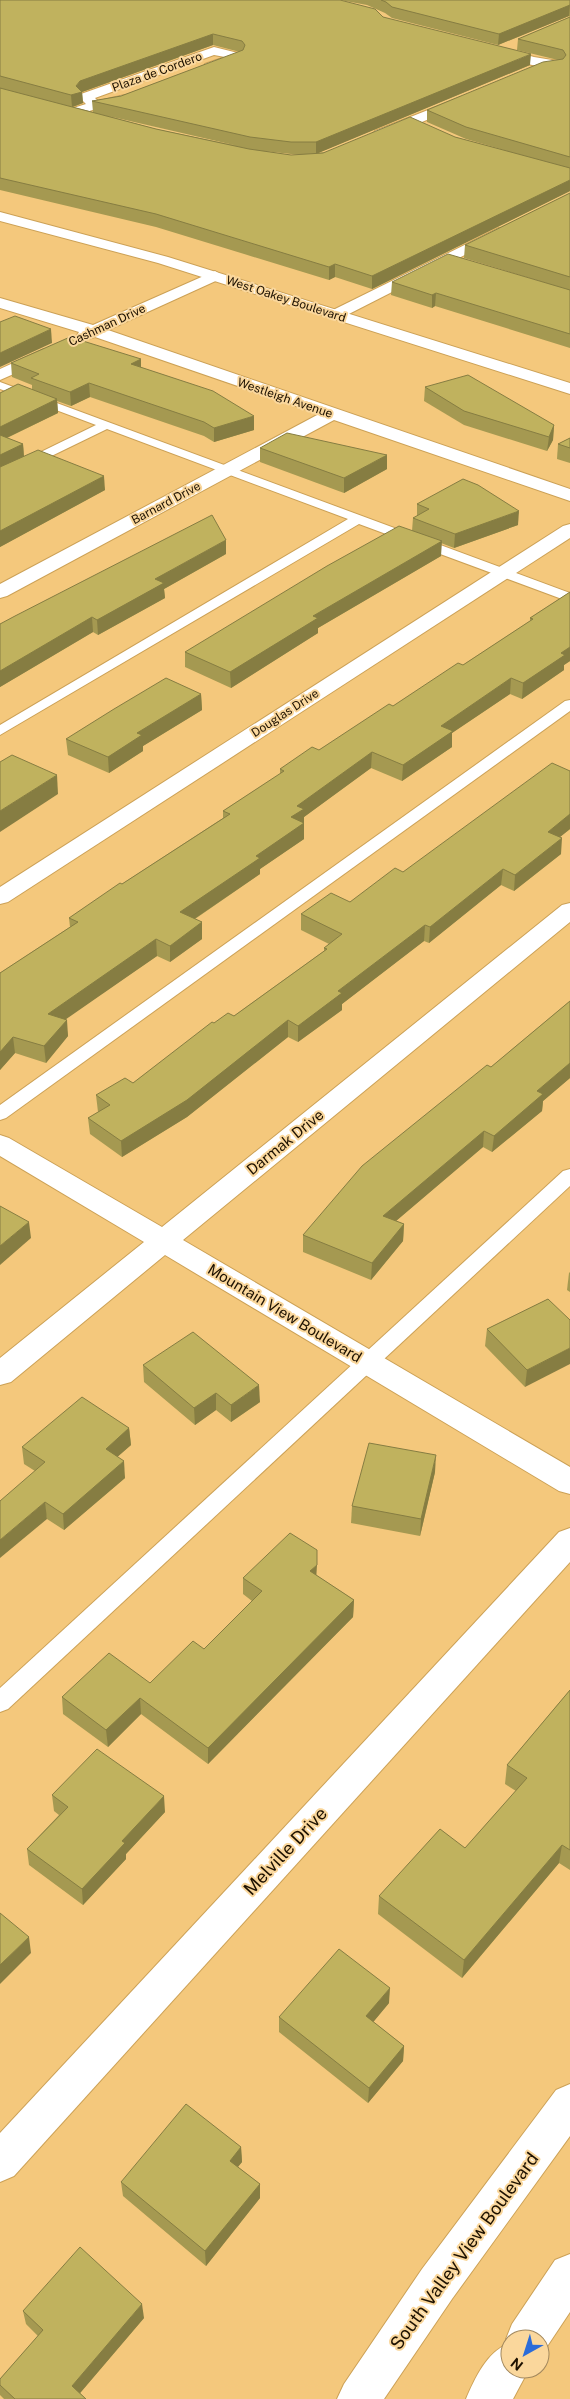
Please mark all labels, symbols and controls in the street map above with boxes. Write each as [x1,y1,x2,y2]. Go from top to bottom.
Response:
street label: Plaza de Cordero [110,49,204,95]
street label: West Oakey Boulevard [224,273,348,325]
street label: Cashman Drive [66,301,148,349]
street label: Westleigh Avenue [236,375,335,421]
street label: Barnard Drive [129,479,203,527]
street label: Douglas Drive [249,686,321,740]
street label: Darmak Drive [243,1106,327,1178]
street label: Mountain View Boulevard [205,1260,365,1366]
street label: Melville Drive [239,1803,331,1899]
street label: South Valley View Boulevard [385,2148,543,2354]
north arrow [500,2329,550,2379]
text: N [508,2354,526,2374]

